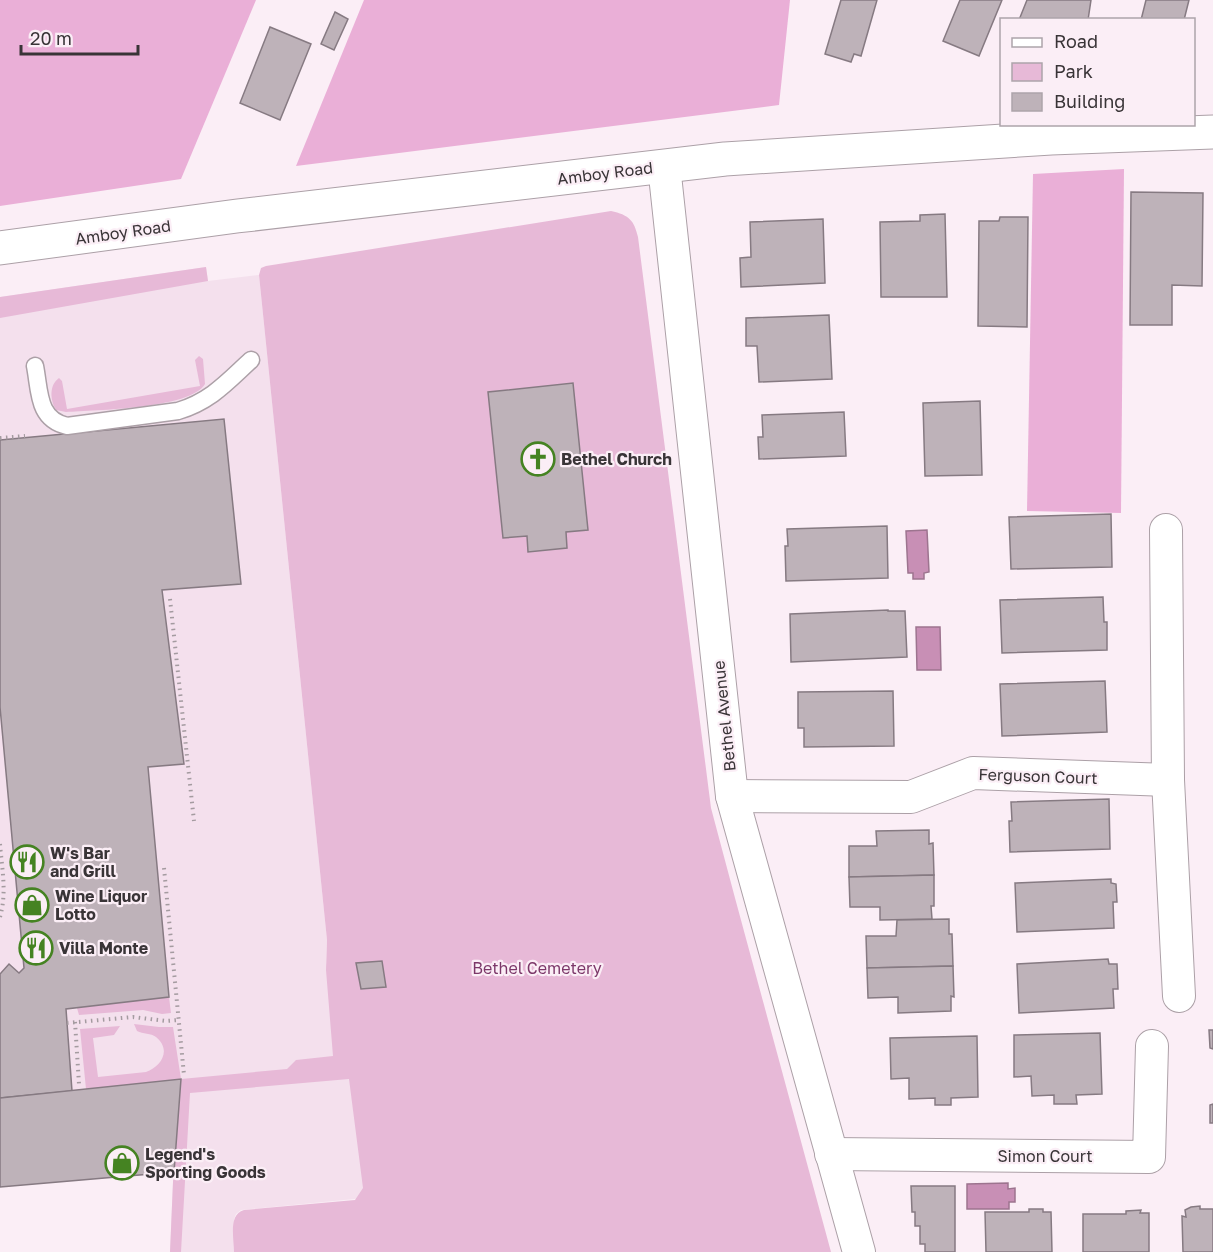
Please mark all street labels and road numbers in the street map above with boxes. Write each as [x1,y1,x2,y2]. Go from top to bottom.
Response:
street label: Amboy Road [556,157,654,189]
street label: Amboy Road [74,215,172,249]
street label: Bethel Avenue [708,660,740,772]
street label: Ferguson Court [978,764,1098,788]
street label: Simon Court [997,1146,1093,1166]

